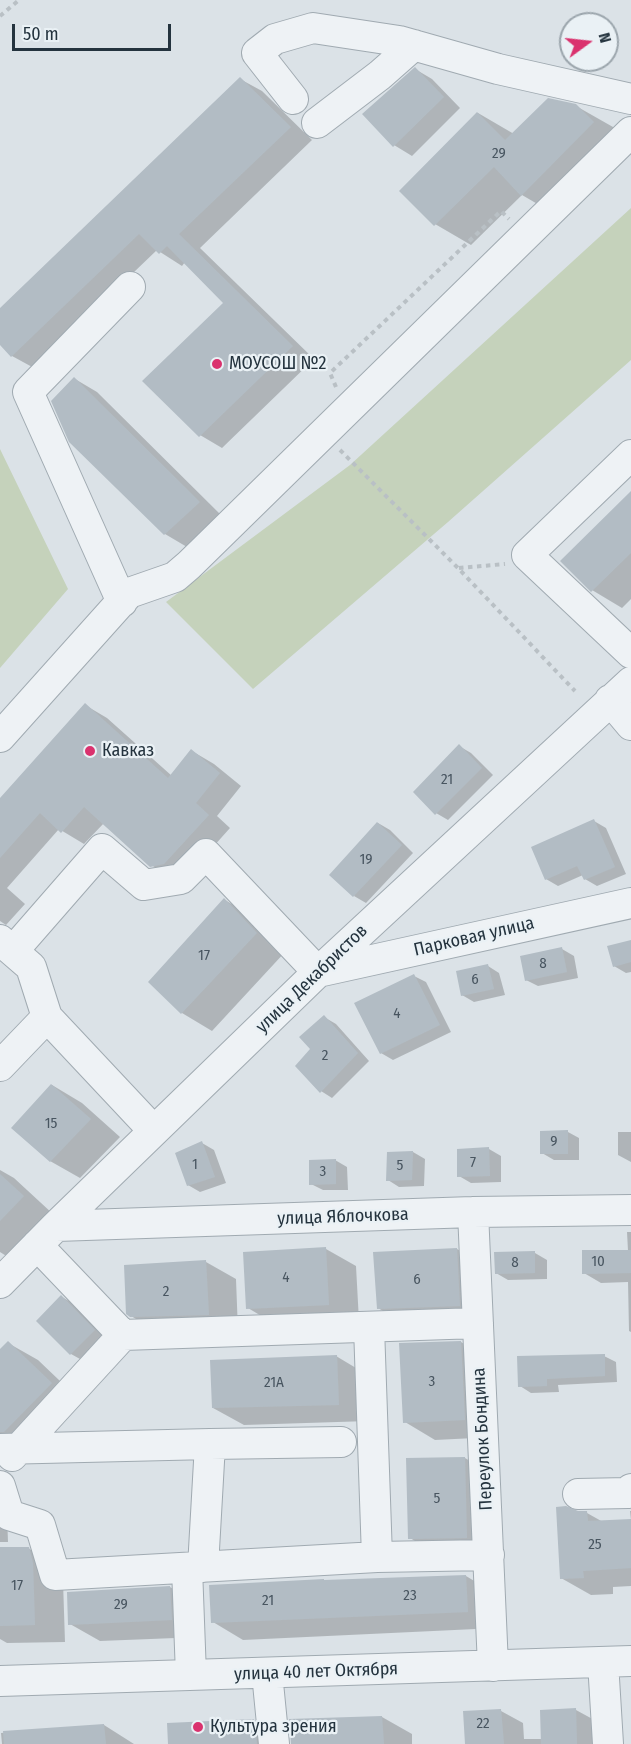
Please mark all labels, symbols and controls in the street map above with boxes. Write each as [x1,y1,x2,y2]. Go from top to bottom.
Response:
scale bar [15,12,174,50]
north arrow [559,12,619,72]
text: 50 m [23,23,59,45]
text: N [595,31,615,45]
house number: 29 [492,145,506,163]
place label: МОУСОШ №2 [229,353,327,375]
marker: МОУСОШ №2 [210,357,224,371]
place label: Кавказ [102,740,154,762]
marker: Кавказ [83,744,97,758]
house number: 21 [441,771,453,789]
house number: 19 [359,851,373,869]
street label: Парковая улица [412,913,536,961]
street label: улица Декабристов [252,920,372,1038]
house number: 17 [198,947,210,965]
house number: 8 [539,955,547,973]
house number: 6 [471,971,479,989]
house number: 4 [393,1005,401,1023]
house number: 2 [322,1047,328,1065]
house number: 15 [45,1115,57,1133]
house number: 9 [550,1133,558,1151]
house number: 7 [470,1154,476,1172]
house number: 1 [192,1156,198,1174]
house number: 5 [397,1157,403,1175]
house number: 3 [320,1163,326,1181]
street label: улица Яблочкова [277,1204,409,1230]
house number: 10 [591,1253,605,1271]
house number: 8 [511,1254,519,1272]
house number: 4 [282,1269,290,1287]
house number: 6 [413,1271,421,1289]
house number: 2 [163,1283,169,1301]
street label: Переулок Бондина [468,1367,498,1511]
house number: 3 [429,1373,435,1391]
house number: 21А [264,1374,284,1392]
house number: 5 [434,1490,440,1508]
house number: 25 [588,1536,602,1554]
house number: 17 [11,1577,23,1595]
house number: 23 [403,1587,417,1605]
house number: 21 [262,1592,274,1610]
house number: 29 [114,1596,128,1614]
street label: улица 40 лет Октября [234,1658,398,1686]
house number: 22 [476,1715,490,1733]
place label: Культура зрения [210,1716,337,1738]
marker: Культура зрения [191,1720,205,1734]

